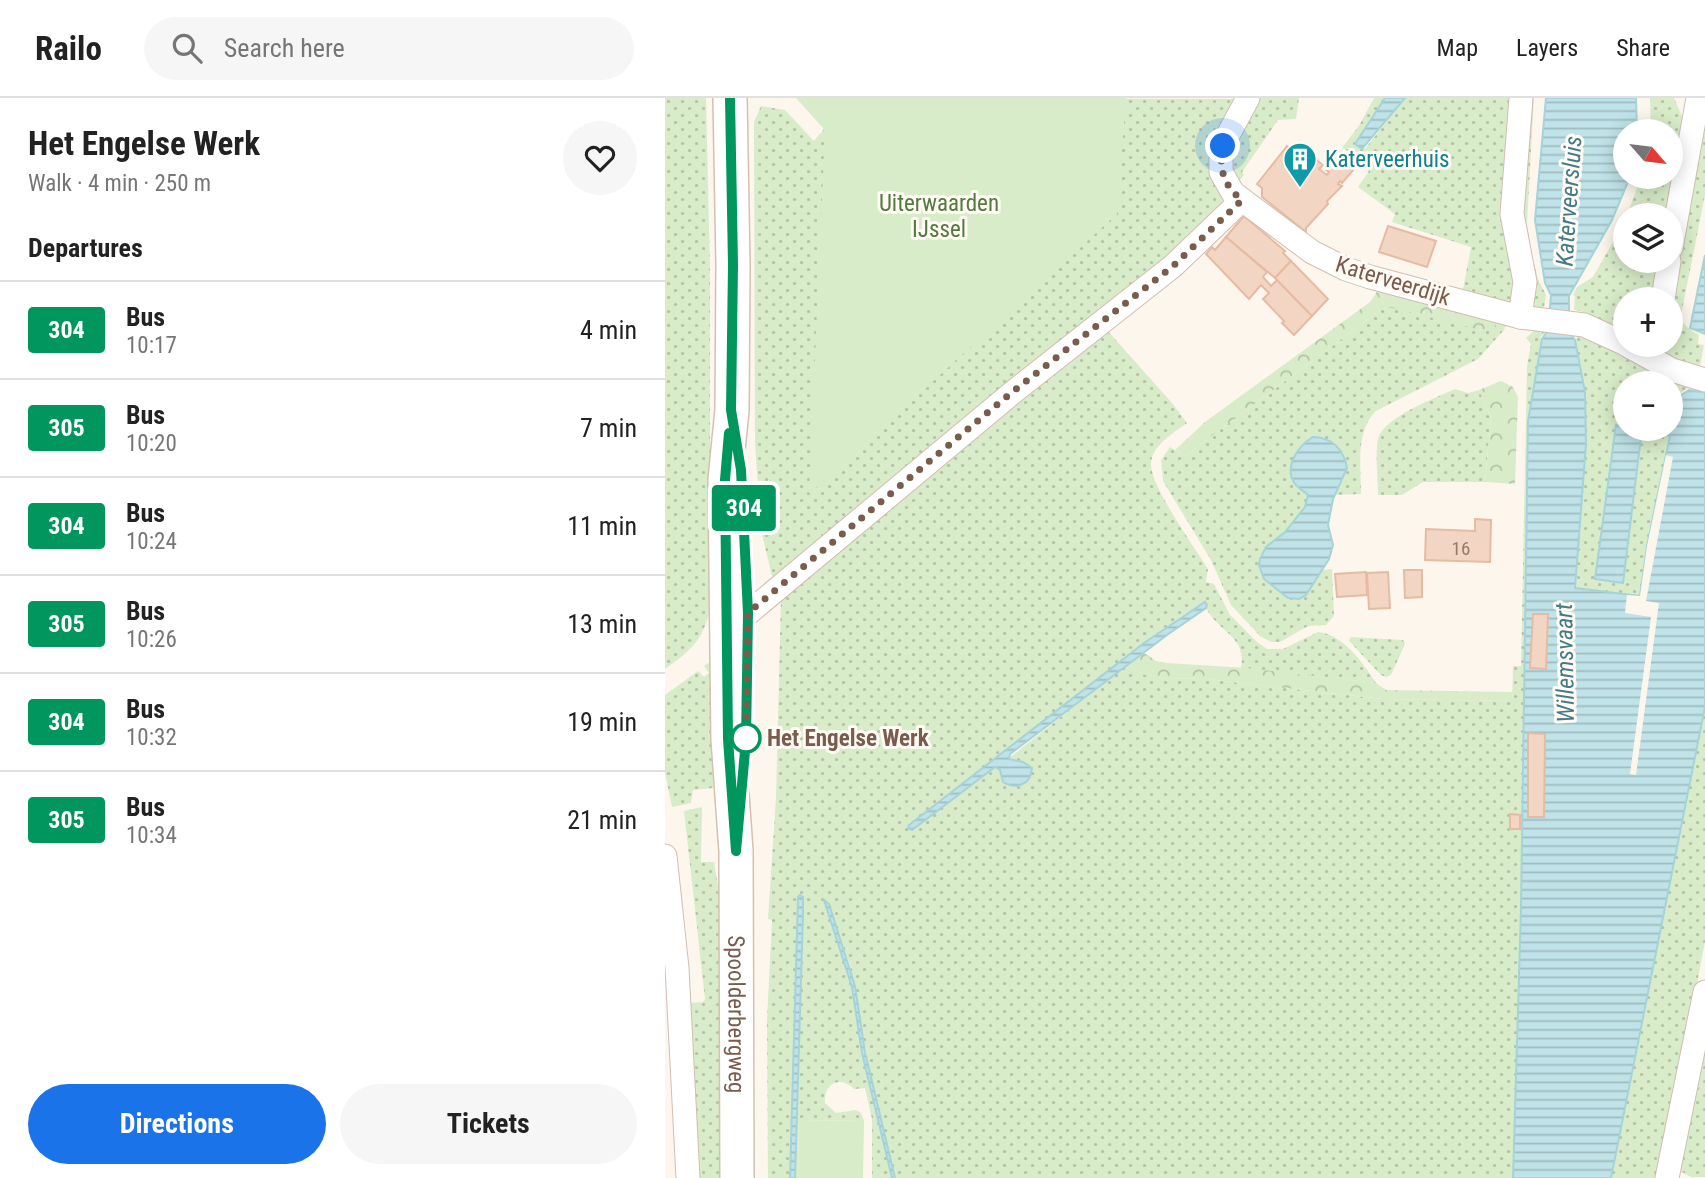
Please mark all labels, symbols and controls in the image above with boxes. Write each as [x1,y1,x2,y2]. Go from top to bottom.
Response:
search box [144,17,634,80]
text: Railo [35,29,102,68]
icon: search [168,29,206,67]
text: Search here [224,33,345,63]
text: Map [1437,34,1478,62]
text: Layers [1516,34,1578,62]
text: Share [1616,34,1670,62]
north arrow [1613,119,1683,189]
map controls [1613,119,1683,441]
button: heart [563,121,637,195]
text: Het Engelse Werk [28,124,260,163]
your location [1205,128,1240,163]
water label: Katerveersluis [1550,135,1588,267]
building icon: Katerveerhuis [1281,140,1319,189]
place label: Katerveerhuis [1325,146,1450,173]
text: Walk · 4 min · 250 m [28,170,211,197]
park label: Uiterwaarden IJssel [879,190,999,243]
button: layers [1613,203,1683,273]
text: Departures [28,233,143,263]
street label: Katerveerdijk [1332,251,1454,311]
button: + [1613,287,1683,357]
text: Bus [126,302,165,332]
text: 4 min [580,315,637,345]
text: 304 [48,316,85,344]
text: 10:17 [126,332,177,359]
button: − [1613,371,1683,441]
text: Bus [126,400,165,430]
text: 7 min [580,413,637,443]
text: 305 [48,414,85,442]
text: 10:20 [126,430,177,457]
line badge: 304 [704,485,784,531]
text: 304 [726,494,762,522]
text: Bus [126,498,165,528]
text: 11 min [567,511,637,541]
text: 304 [48,512,85,540]
text: 10:24 [126,528,177,555]
house number: 16 [1452,537,1470,560]
text: Bus [126,596,165,626]
water label: Willemsvaart [1550,603,1580,723]
text: 13 min [567,609,637,639]
text: 305 [48,610,85,638]
text: 10:26 [126,626,177,653]
text: Bus [126,694,165,724]
text: 19 min [567,707,637,737]
text: 304 [48,708,85,736]
marker: Het Engelse Werk [731,723,761,753]
text: 10:32 [126,724,177,751]
place label: Het Engelse Werk [767,725,930,752]
text: Bus [126,792,165,822]
text: 21 min [567,805,637,835]
text: 305 [48,806,85,834]
text: 10:34 [126,822,177,849]
street label: Spoolderbergweg [723,935,750,1093]
button: Directions [28,1084,326,1164]
button: Tickets [340,1084,637,1164]

